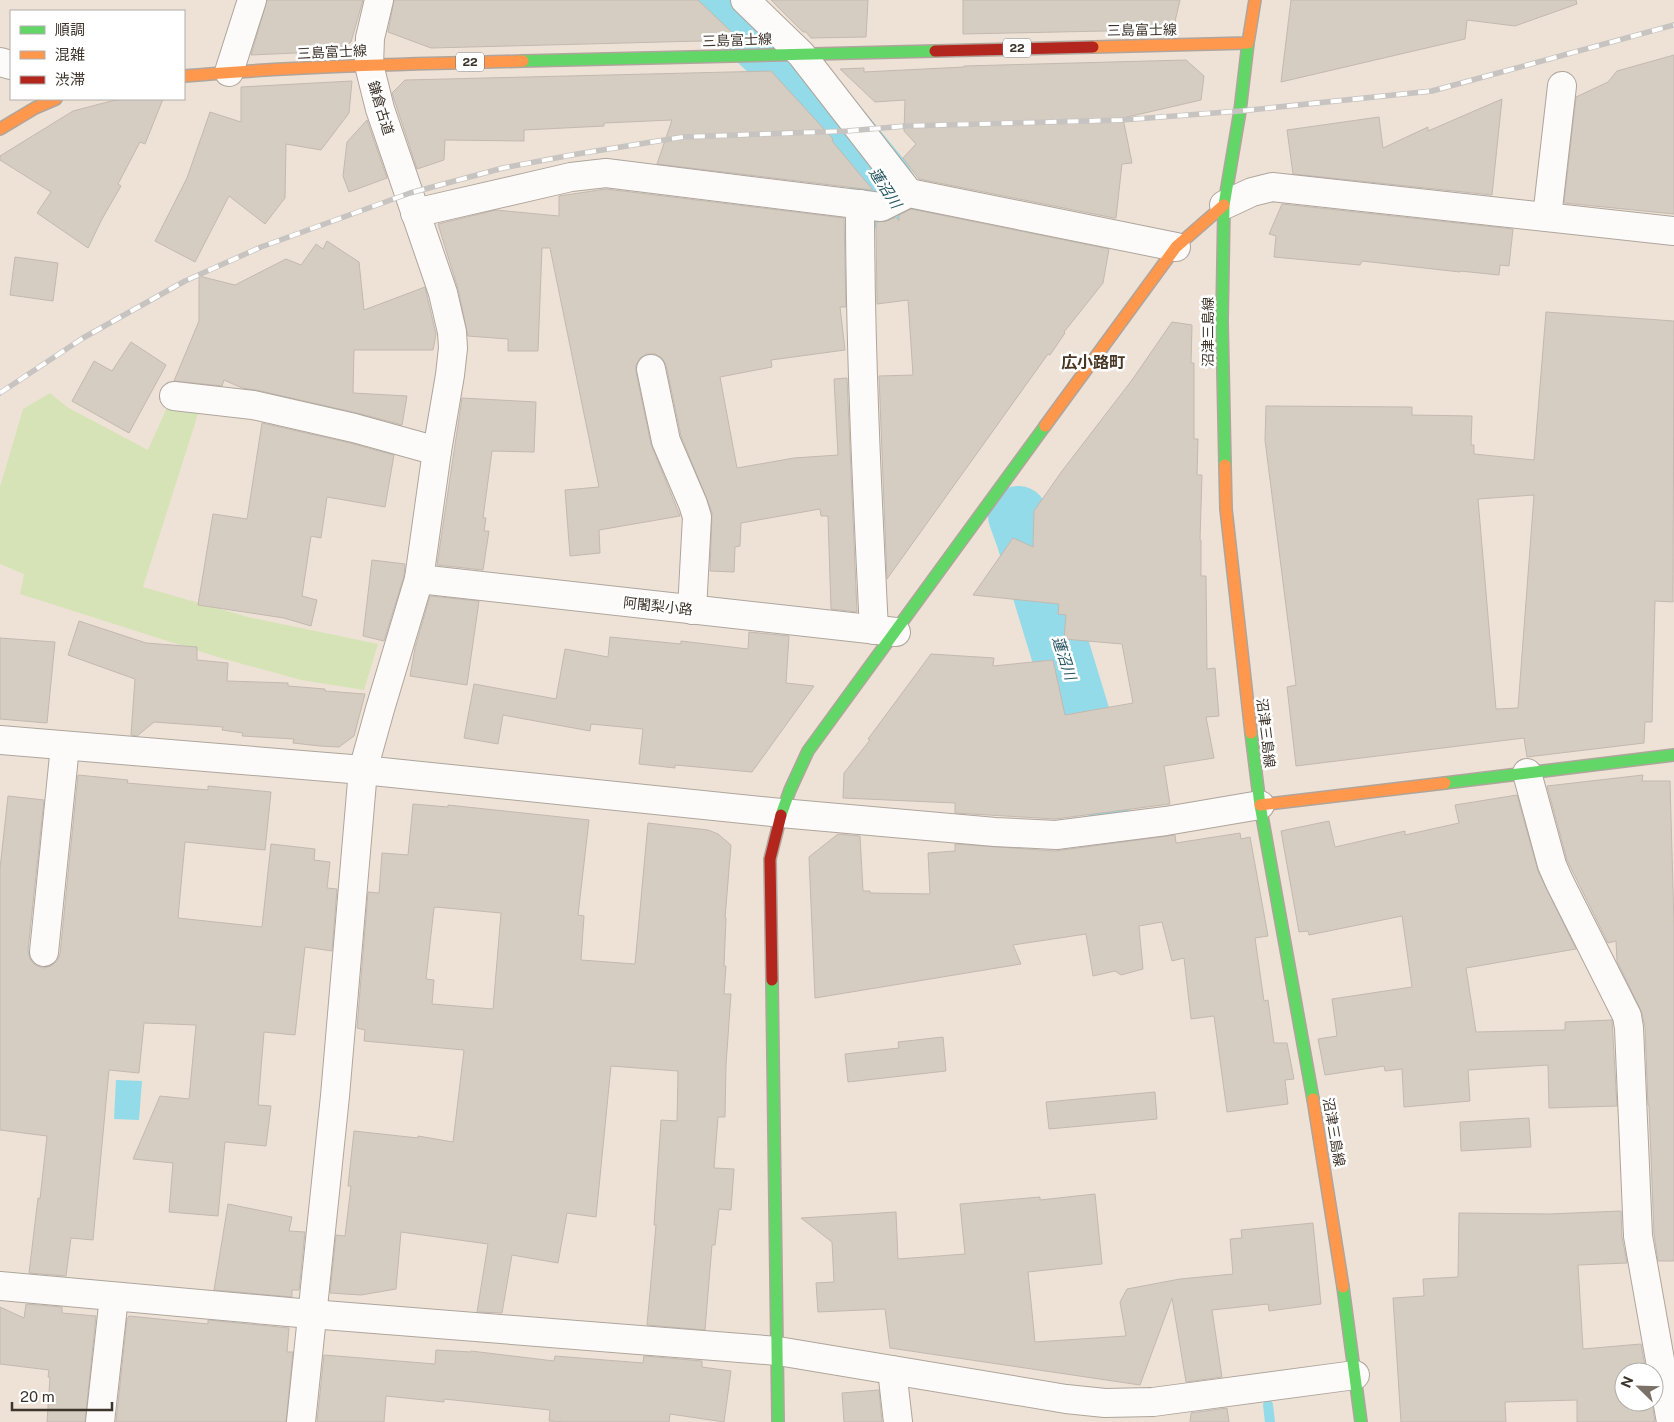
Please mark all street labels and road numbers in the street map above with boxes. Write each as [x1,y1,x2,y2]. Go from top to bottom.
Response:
street label: 三島富士線 [1107,21,1177,39]
street label: 三島富士線 [702,31,772,49]
road number: 22 [1003,38,1031,58]
street label: 三島富士線 [297,42,367,62]
road number: 22 [456,52,484,72]
street label: 鎌倉古道 [365,79,397,137]
street label: 沼津三島線 [1200,297,1216,367]
street label: 阿闍梨小路 [622,594,694,618]
street label: 沼津三島線 [1254,697,1278,769]
street label: 沼津三島線 [1320,1096,1348,1168]

